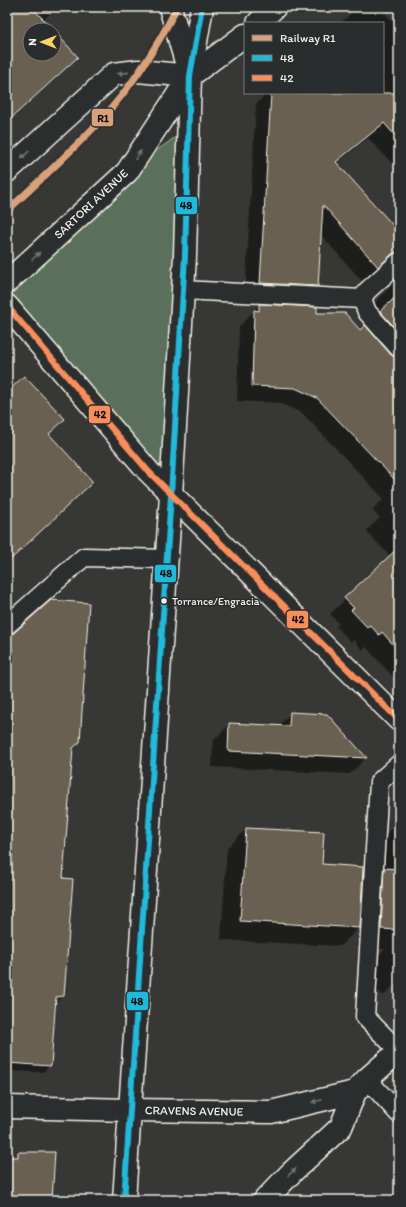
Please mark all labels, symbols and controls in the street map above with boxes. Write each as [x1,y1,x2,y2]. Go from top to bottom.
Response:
north arrow [22,22,62,62]
legend [244,22,384,94]
text: Railway R1 [280,31,336,45]
text: N [26,38,39,46]
text: 48 [280,51,294,65]
one-way arrow [117,69,129,76]
text: 42 [280,71,294,85]
line badge: R1 [91,108,114,127]
text: R1 [97,112,110,125]
one-way arrow [20,150,30,160]
one-way arrow [134,150,142,160]
street label: SARTORI AVENUE [51,166,131,242]
line badge: 48 [175,196,198,215]
text: 48 [180,199,192,212]
one-way arrow [31,251,41,261]
line badge: 42 [88,405,111,424]
text: 42 [94,408,106,421]
line badge: 48 [154,564,177,583]
text: 48 [160,567,172,580]
place label: Torrance/Engracia [172,595,260,608]
marker: Torrance/Engracia [159,596,169,606]
line badge: 42 [286,610,309,629]
text: 42 [292,613,304,626]
line badge: 48 [126,991,149,1011]
text: 48 [131,995,143,1008]
one-way arrow [311,1099,323,1105]
street label: CRAVENS AVENUE [145,1103,244,1119]
one-way arrow [287,1167,297,1177]

